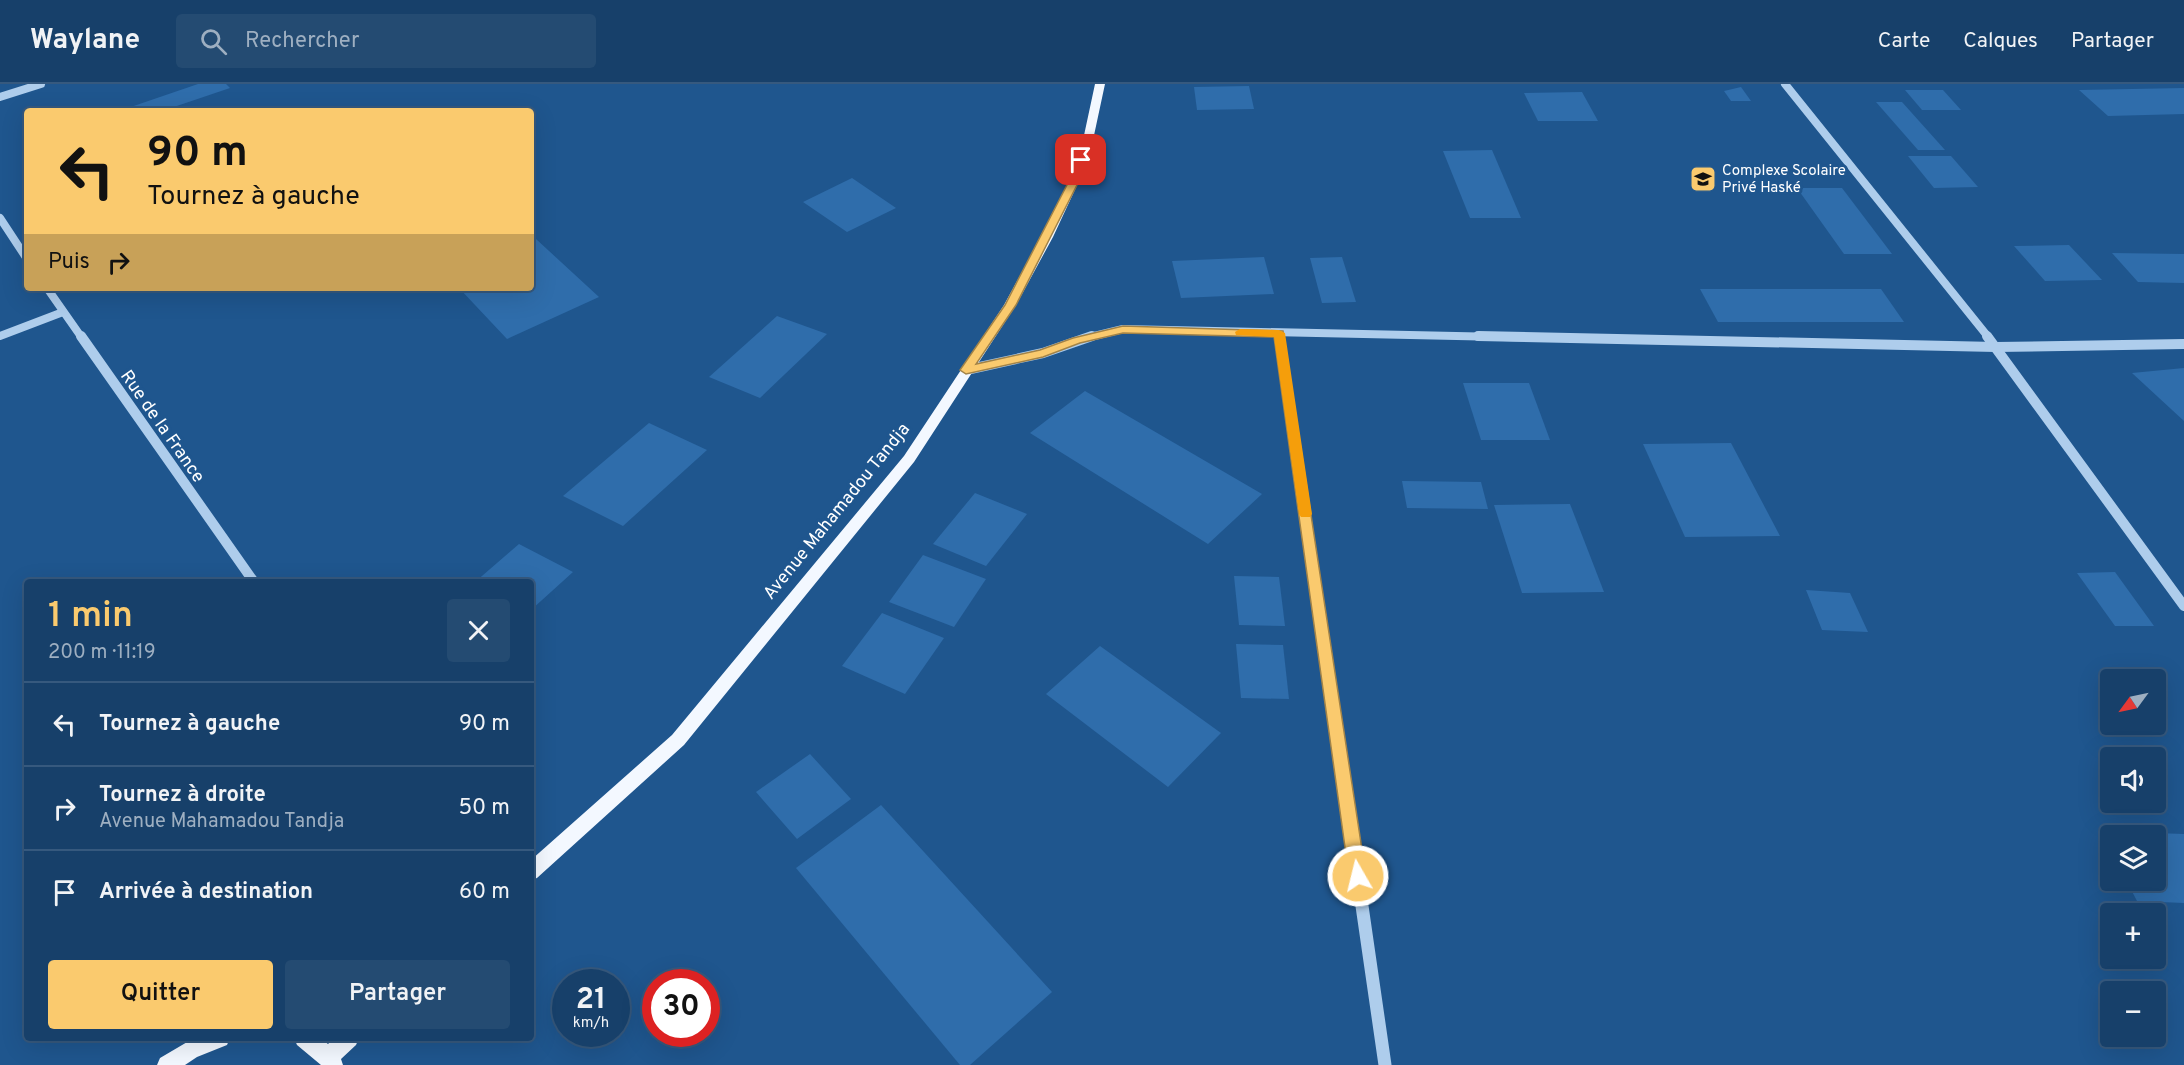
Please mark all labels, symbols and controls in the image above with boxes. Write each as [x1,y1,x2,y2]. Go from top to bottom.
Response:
search box [176,14,596,68]
text: Waylane [30,23,140,59]
icon: search [197,25,230,58]
text: Rechercher [245,28,359,55]
text: Carte [1878,28,1930,55]
text: Calques [1963,28,2038,55]
text: Partager [2071,28,2154,55]
text: 90 m [147,128,248,181]
icon: left [48,132,126,210]
pin [1055,134,1106,185]
icon: arrive [1064,143,1097,176]
place label: Complexe Scolaire Privé Haské [1722,162,1846,198]
school or university icon: Complexe Scolaire Privé Haské [1688,164,1718,194]
text: Tournez à gauche [147,180,360,214]
icon: right [102,246,135,279]
text: Puis [48,249,90,276]
street label: Rue de la France [114,366,209,488]
street label: Avenue Mahamadou Tandja [759,419,916,605]
text: 1 min [48,594,133,640]
button: close [447,599,510,662]
text: 200 m · 11:19 [48,640,156,666]
north arrow [2100,669,2166,735]
map controls [2100,669,2166,1047]
icon: left [48,708,81,741]
text: Tournez à gauche [99,711,280,738]
text: 90 m [459,711,510,738]
button: sound [2100,747,2166,813]
text: Tournez à droite [99,782,266,809]
icon: right [48,792,81,825]
text: 50 m [458,795,510,822]
text: Avenue Mahamadou Tandja [99,809,344,835]
button: layers [2100,825,2166,891]
position arrow [1326,844,1390,908]
icon: arrive [48,876,81,909]
text: Arrivée à destination [99,879,313,906]
text: 60 m [459,879,510,906]
button: + [2100,903,2166,969]
button: Quitter [48,960,273,1029]
button: Partager [285,960,510,1029]
speed limit sign: 30 [642,969,720,1047]
button: − [2100,981,2166,1047]
text: 21 [576,982,606,1019]
text: km/h [573,1014,609,1033]

